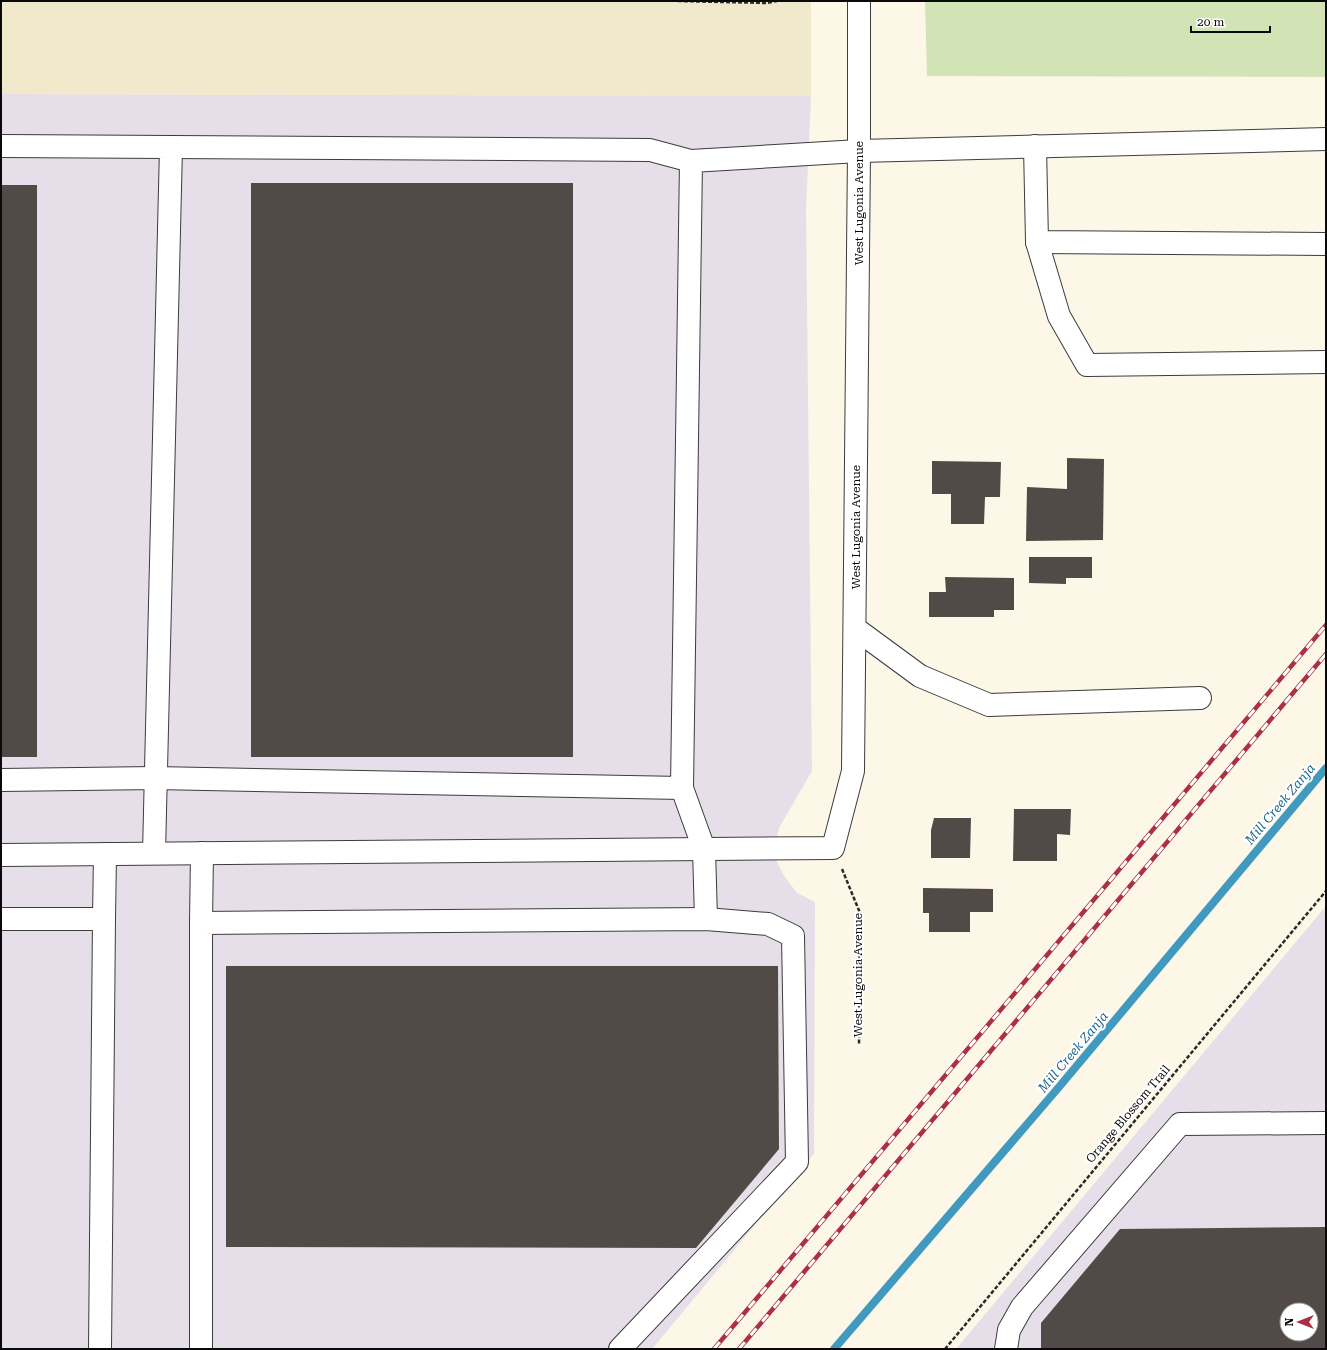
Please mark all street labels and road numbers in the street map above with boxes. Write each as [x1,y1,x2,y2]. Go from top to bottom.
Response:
street label: West Lugonia Avenue [852,140,866,265]
street label: West Lugonia Avenue [849,464,863,589]
street label: West Lugonia Avenue [851,912,865,1037]
street label: Orange Blossom Trail [1083,1062,1173,1166]

